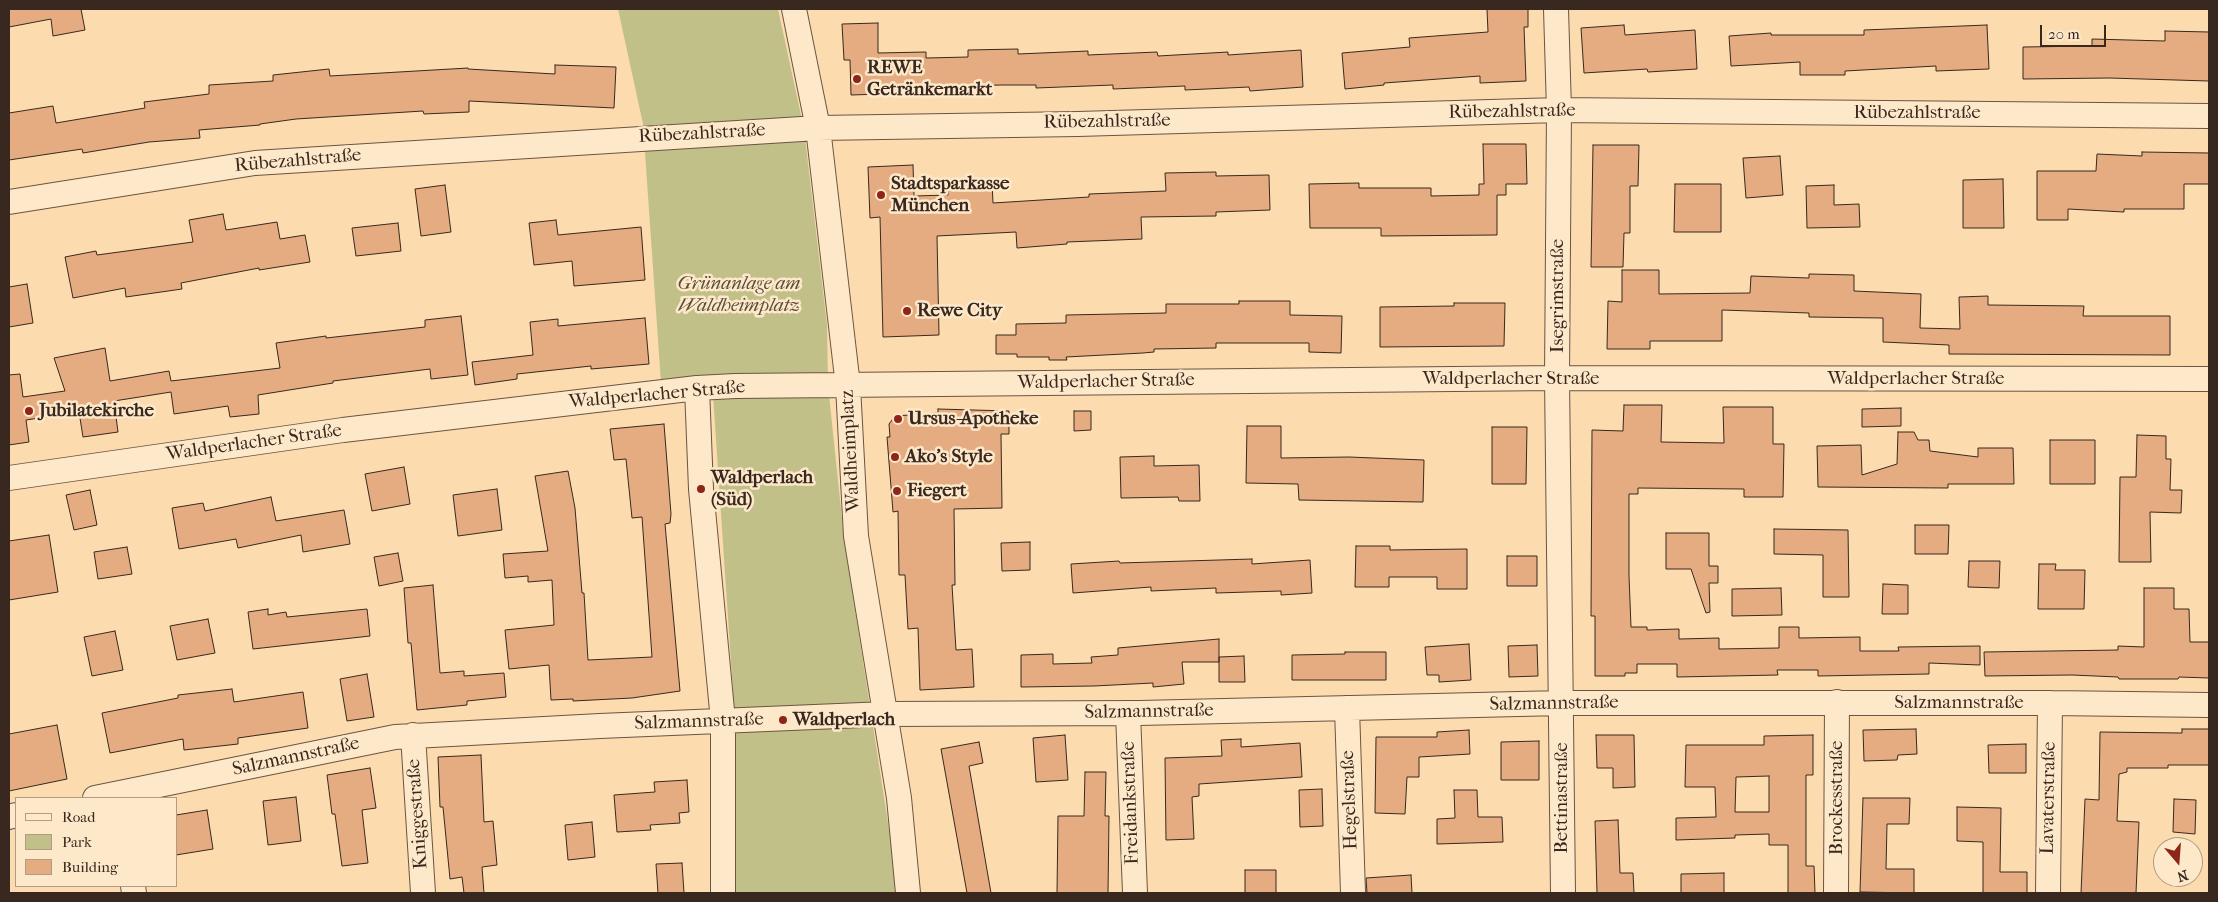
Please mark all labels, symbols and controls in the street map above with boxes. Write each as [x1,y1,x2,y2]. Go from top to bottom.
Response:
scale bar [2043,15,2109,47]
text: 20 m [2048,25,2080,43]
place label: REWE Getränkemarkt [867,57,992,101]
marker: REWE Getränkemarkt [851,73,863,85]
street label: Rübezahlstraße [1448,99,1576,125]
street label: Rübezahlstraße [1853,102,1981,124]
street label: Rübezahlstraße [1043,109,1171,135]
street label: Rübezahlstraße [638,119,766,149]
street label: Rübezahlstraße [234,144,362,178]
place label: Stadtsparkasse München [891,173,1009,217]
marker: Stadtsparkasse München [875,189,887,201]
street label: Isegrimstraße [1547,239,1569,353]
park label: Grünanlage am Waldheimplatz [677,273,801,317]
place label: Rewe City [917,300,1002,322]
marker: Rewe City [901,305,913,317]
street label: Waldperlacher Straße [1422,368,1600,390]
street label: Waldperlacher Straße [1827,368,2005,390]
street label: Waldperlacher Straße [1017,369,1195,395]
street label: Waldperlacher Straße [568,376,746,414]
street label: Waldheimplatz [836,389,866,513]
place label: Jubilatekirche [39,400,154,422]
marker: Jubilatekirche [23,405,35,417]
place label: Ursus-Apotheke [908,408,1038,430]
marker: Ursus-Apotheke [892,413,904,425]
street label: Waldperlacher Straße [165,419,343,467]
place label: Ako's Style [905,446,993,468]
marker: Ako's Style [889,451,901,463]
place label: Waldperlach (Süd) [711,467,813,511]
place label: Fiegert [907,480,967,502]
marker: Waldperlach (Süd) [695,483,707,495]
marker: Fiegert [891,485,903,497]
street label: Salzmannstraße [1489,691,1619,717]
street label: Salzmannstraße [1894,692,2024,714]
street label: Salzmannstraße [1084,699,1214,725]
street label: Salzmannstraße [634,708,764,736]
place label: Waldperlach [793,709,895,731]
marker: Waldperlach [777,714,789,726]
street label: Salzmannstraße [230,732,362,782]
street label: Freidankstraße [1117,741,1145,865]
street label: Brockesstraße [1826,741,1848,855]
street label: Lavaterstraße [2037,741,2061,855]
street label: Bettinastraße [1551,742,1573,854]
street label: Hegelstraße [1337,750,1363,850]
street label: Kniggestraße [403,758,433,870]
legend [15,797,178,887]
text: Road [62,808,95,826]
text: Park [62,833,92,851]
north arrow [2153,837,2203,887]
text: Building [62,858,118,876]
text: N [2175,866,2190,886]

